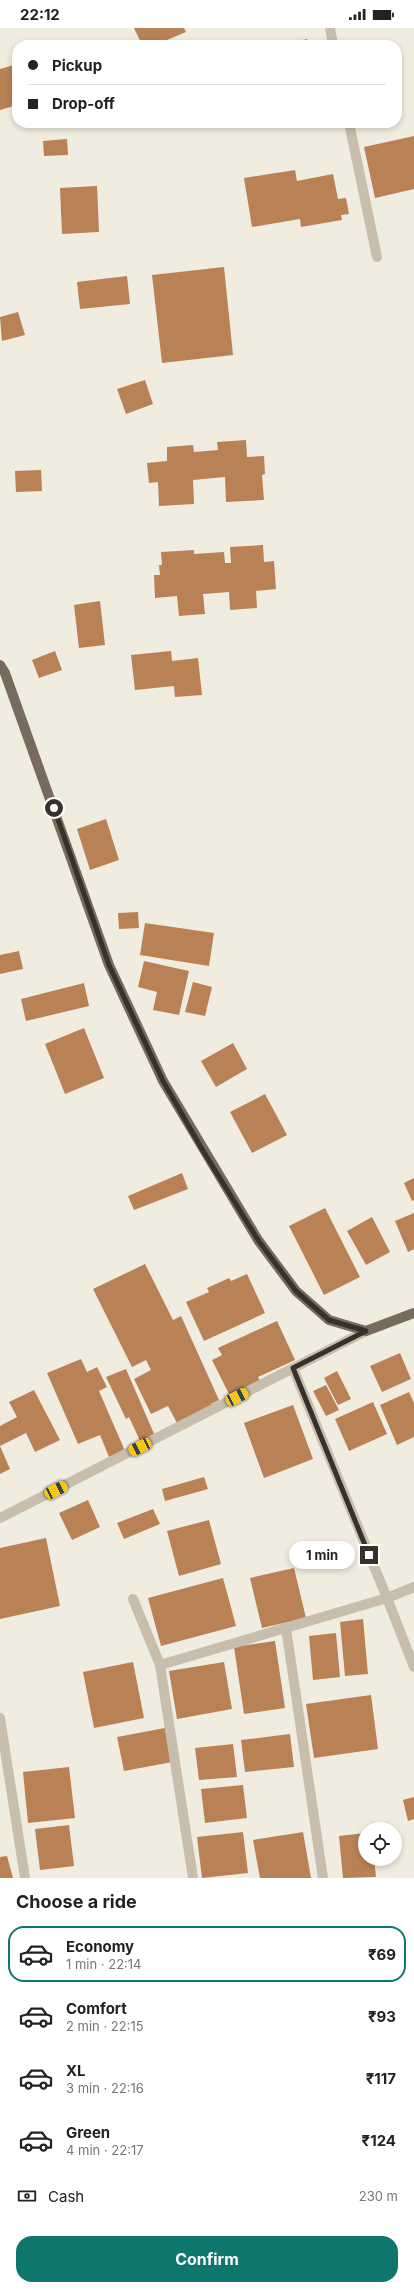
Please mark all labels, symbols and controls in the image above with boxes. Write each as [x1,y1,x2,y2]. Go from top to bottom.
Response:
text: 22:12 [20,5,60,24]
text: Pickup [52,56,102,75]
text: Drop-off [52,94,115,113]
route start [45,799,63,817]
car [224,1386,250,1408]
car [127,1436,153,1458]
car [43,1479,69,1501]
callout: 1 min [289,1541,355,1569]
route end [360,1546,378,1564]
text: 1 min [306,1547,338,1563]
map controls [358,1822,402,1866]
button: locate [358,1822,402,1866]
text: Choose a ride [16,1891,137,1912]
icon: car [18,1936,54,1972]
text: Economy [66,1937,134,1956]
text: ₹69 [368,1945,396,1964]
text: 1 min · 22:14 [66,1956,142,1972]
icon: car [18,1998,54,2034]
text: Comfort [66,1999,127,2018]
text: ₹93 [368,2007,396,2026]
text: 2 min · 22:15 [66,2018,144,2034]
icon: car [18,2060,54,2096]
text: XL [66,2061,86,2080]
text: ₹117 [366,2069,396,2088]
text: 3 min · 22:16 [66,2080,144,2096]
icon: car [18,2122,54,2158]
text: Green [66,2123,110,2142]
text: ₹124 [362,2131,396,2150]
text: 4 min · 22:17 [66,2142,144,2158]
icon: cash [16,2185,38,2207]
text: Cash [48,2187,84,2206]
text: 230 m [359,2188,398,2204]
button: Confirm [16,2236,398,2282]

